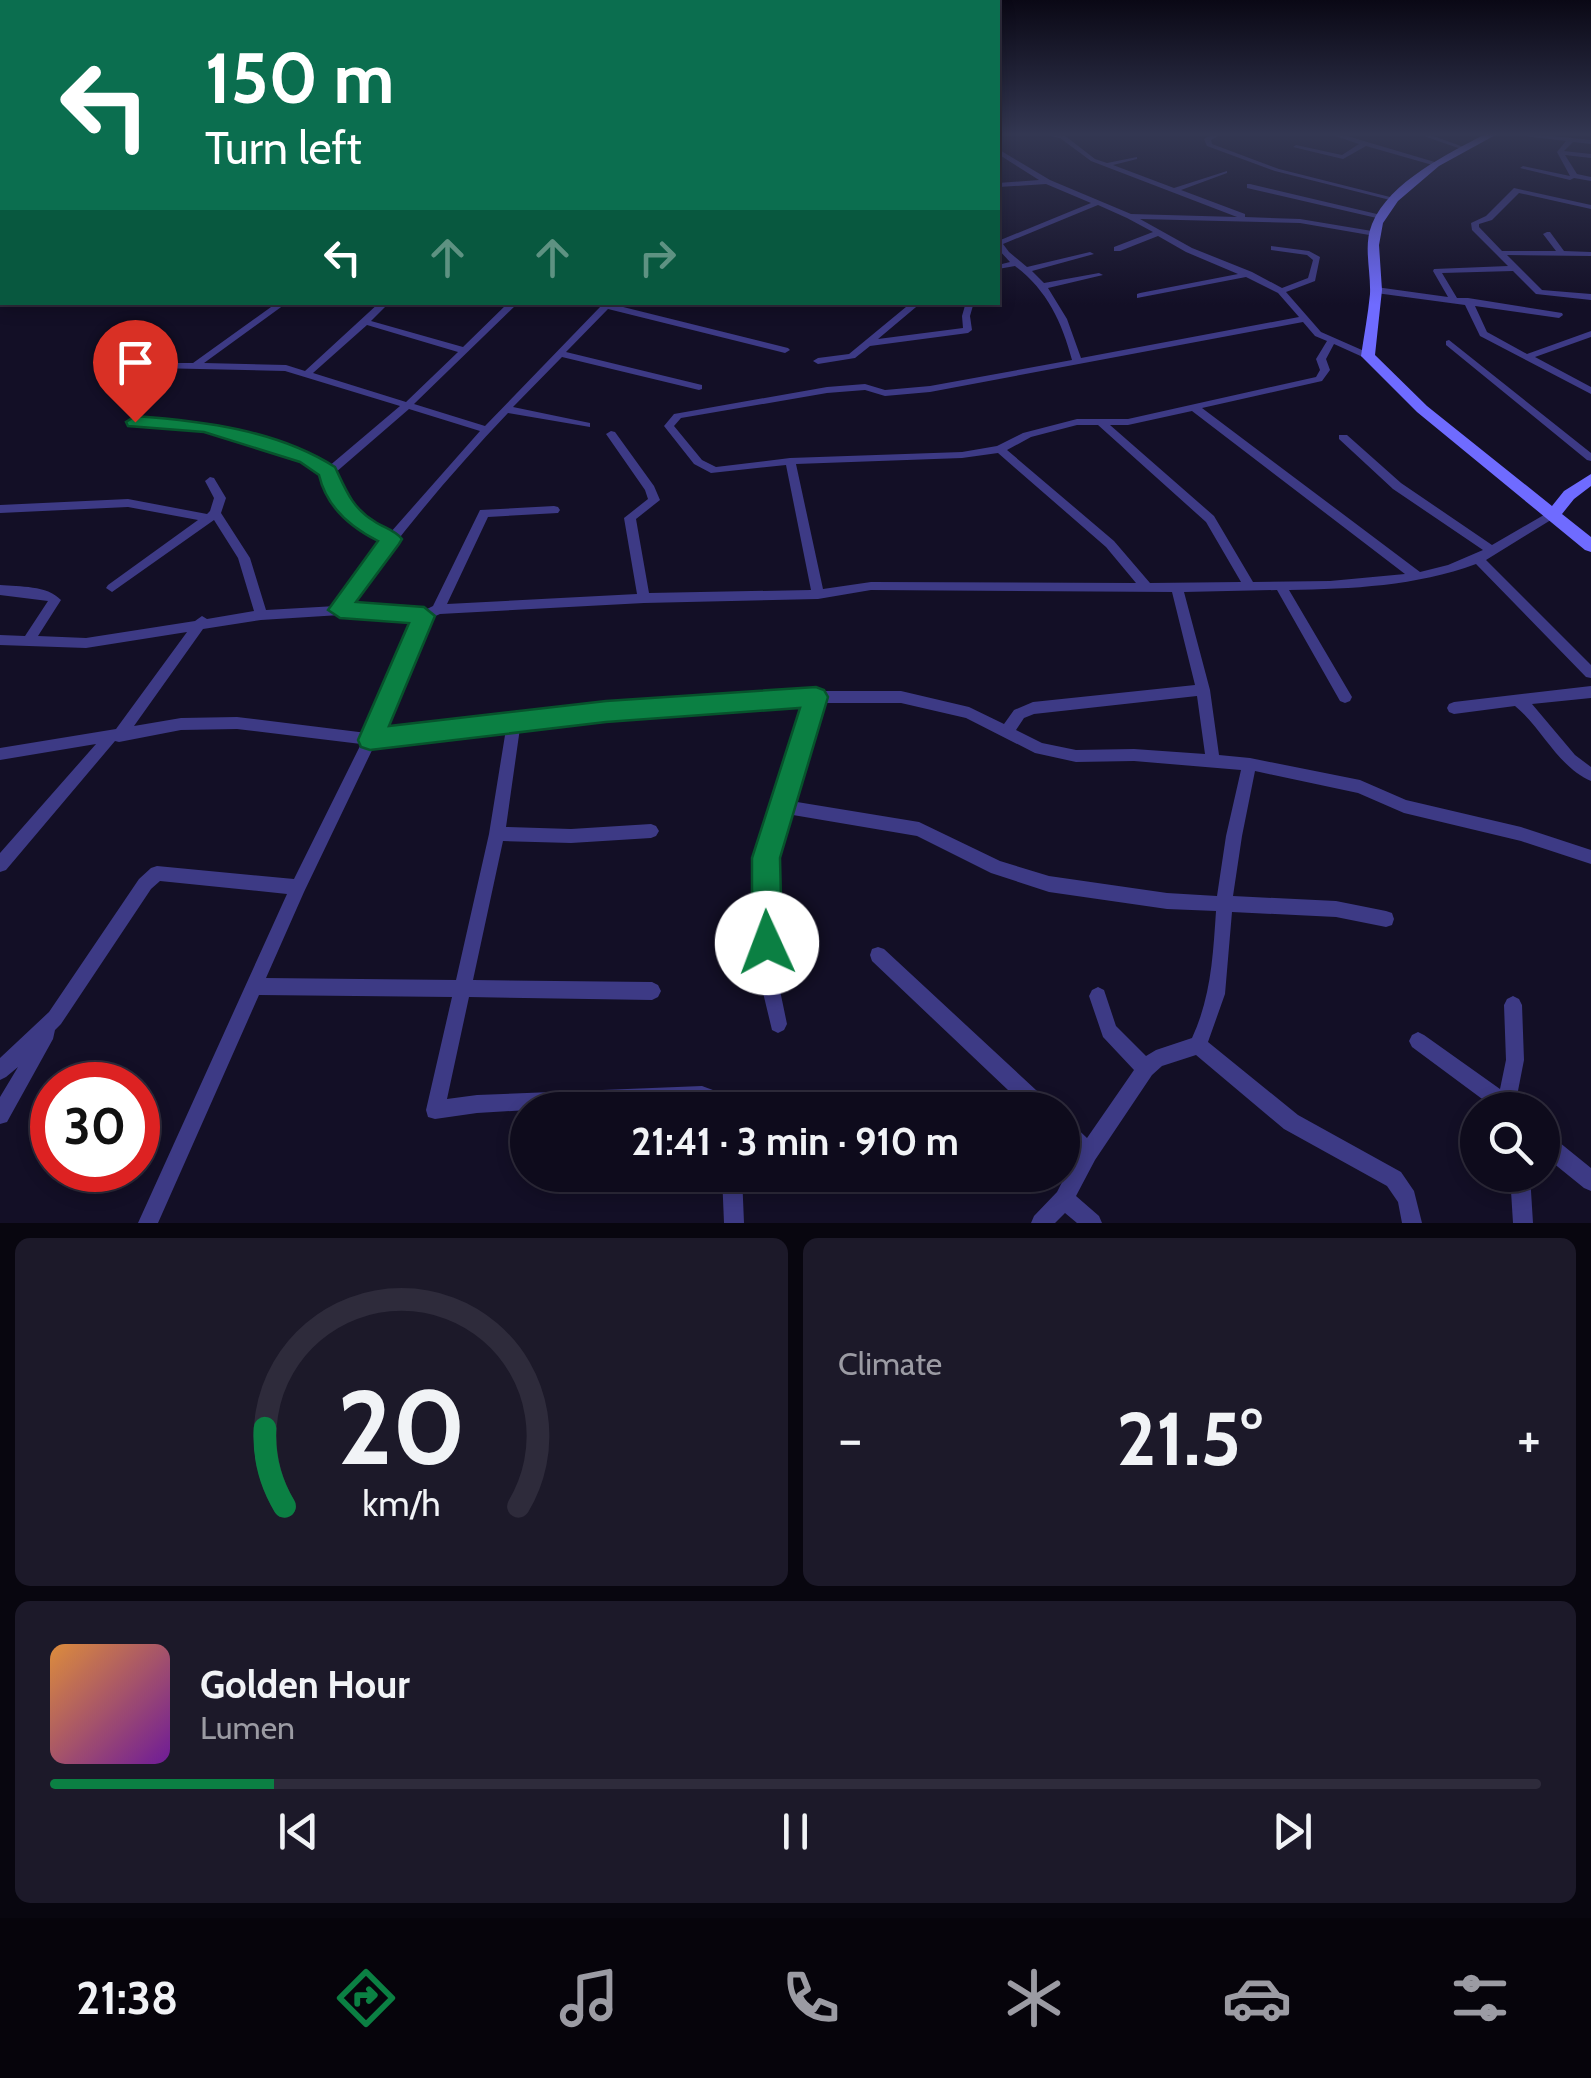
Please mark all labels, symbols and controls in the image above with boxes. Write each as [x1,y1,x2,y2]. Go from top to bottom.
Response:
text: 150 m [205,35,394,121]
icon: left [40,40,170,170]
text: Turn left [205,121,362,175]
icon: left [315,230,370,285]
icon: ahead [420,230,475,285]
icon: ahead [525,230,580,285]
icon: right [630,230,685,285]
pin [93,320,178,423]
icon: arrive [108,335,163,390]
position arrow [715,891,819,995]
speed limit sign: 30 [30,1062,160,1192]
map controls [1460,1092,1560,1192]
button: search [1460,1092,1560,1192]
text: 21:41 · 3 min · 910 m [631,1118,959,1165]
text: Climate [838,1344,942,1383]
text: 20 [337,1364,466,1490]
text: 21.5° [1117,1393,1262,1484]
text: − [838,1405,862,1472]
text: + [1517,1405,1541,1472]
text: km/h [362,1482,441,1525]
text: Golden Hour [200,1661,410,1708]
text: Lumen [200,1708,295,1747]
icon: previous [271,1804,326,1859]
icon: pause [768,1804,823,1859]
icon: next [1265,1804,1320,1859]
icon: directions [331,1963,401,2033]
icon: music [554,1963,624,2033]
icon: phone [776,1963,846,2033]
icon: climate [999,1963,1069,2033]
icon: car [1222,1963,1292,2033]
icon: filters [1445,1963,1515,2033]
text: 21:38 [76,1971,178,2025]

